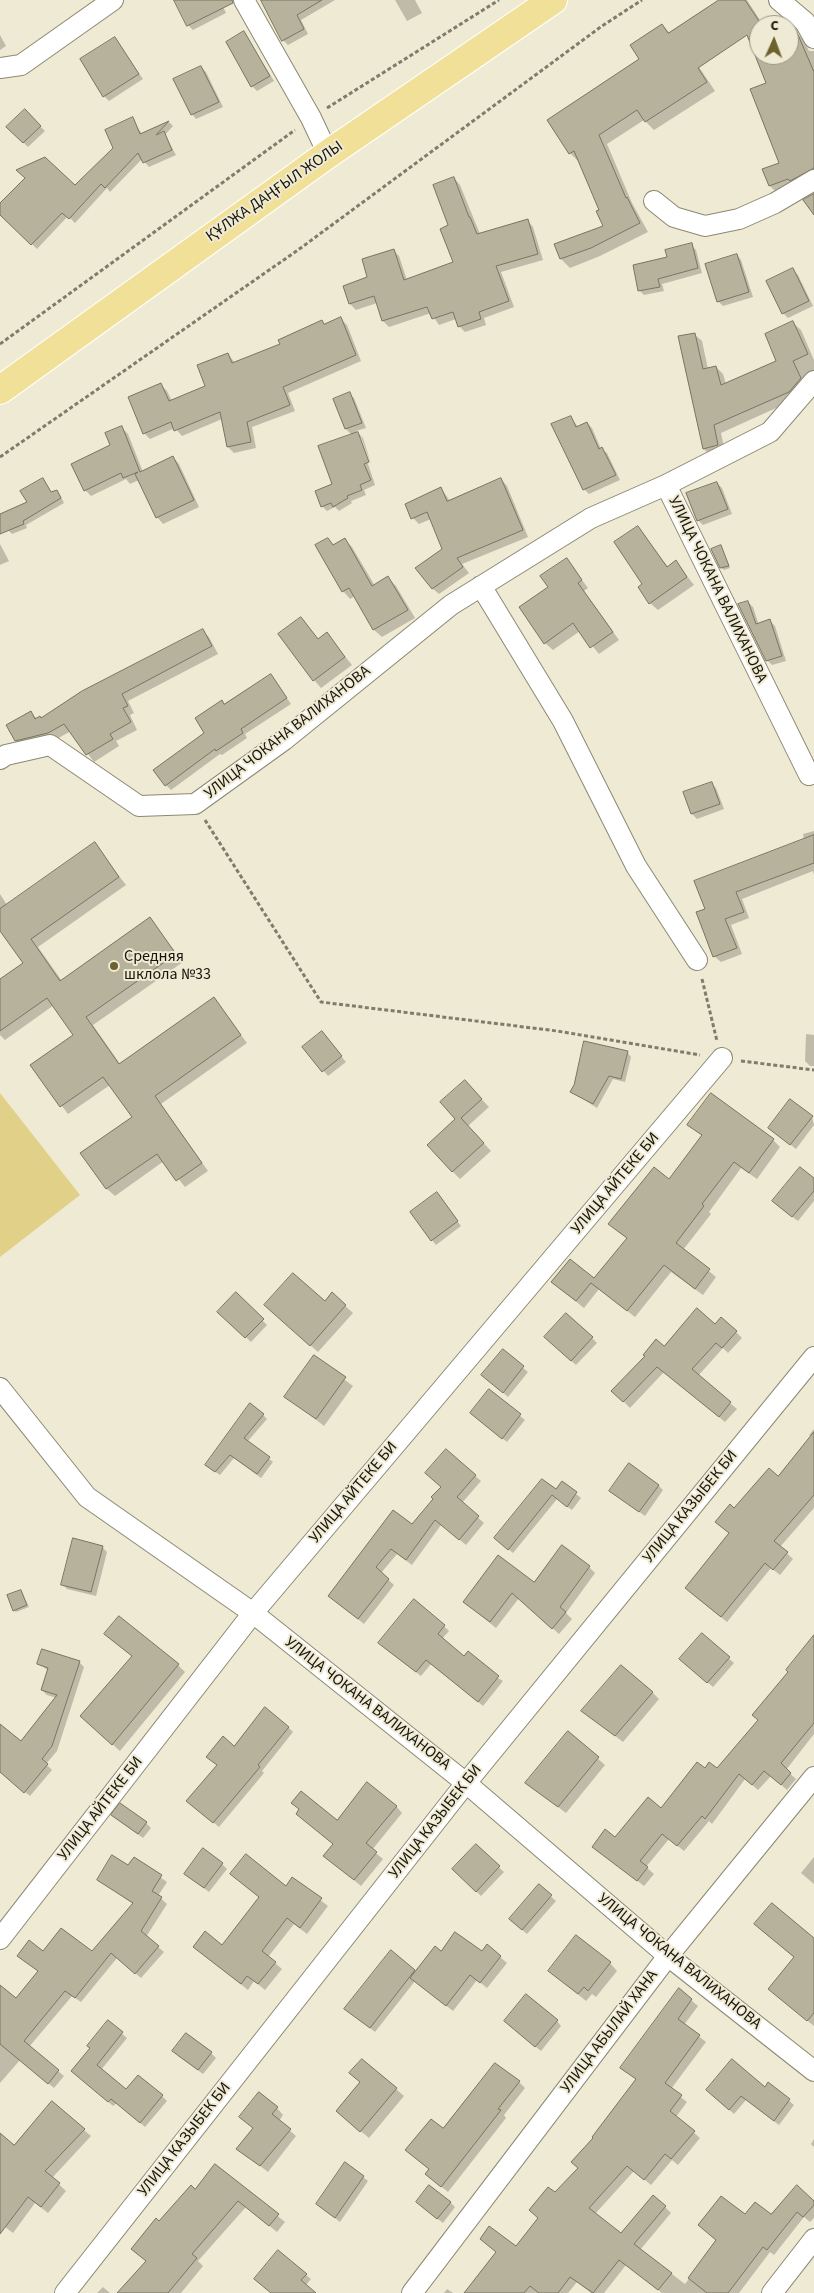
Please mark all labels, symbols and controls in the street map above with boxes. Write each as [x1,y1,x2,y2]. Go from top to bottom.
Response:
north arrow [749,15,799,65]
text: С [770,16,779,36]
street label: ҚҰЛЖА ДАҢҒЫЛ ЖОЛЫ [203,137,347,247]
street label: УЛИЦА ЧОКАНА ВАЛИХАНОВА [663,493,771,687]
street label: УЛИЦА ЧОКАНА ВАЛИХАНОВА [201,662,375,804]
place label: Средняя шклола №33 [124,947,211,985]
marker: Средняя шклола №33 [108,960,120,972]
street label: УЛИЦА АЙТЕКЕ БИ [568,1129,664,1239]
street label: УЛИЦА АЙТЕКЕ БИ [306,1438,402,1548]
street label: УЛИЦА КАЗЫБЕК БИ [640,1447,742,1567]
street label: УЛИЦА ЧОКАНА ВАЛИХАНОВА [280,1633,454,1775]
street label: УЛИЦА АЙТЕКЕ БИ [54,1753,148,1865]
street label: УЛИЦА КАЗЫБЕК БИ [385,1761,487,1883]
street label: УЛИЦА ЧОКАНА ВАЛИХАНОВА [593,1890,765,2034]
street label: УЛИЦА АБЫЛАЙ ХАНА [557,1967,663,2097]
street label: УЛИЦА КАЗЫБЕК БИ [134,2079,236,2201]

